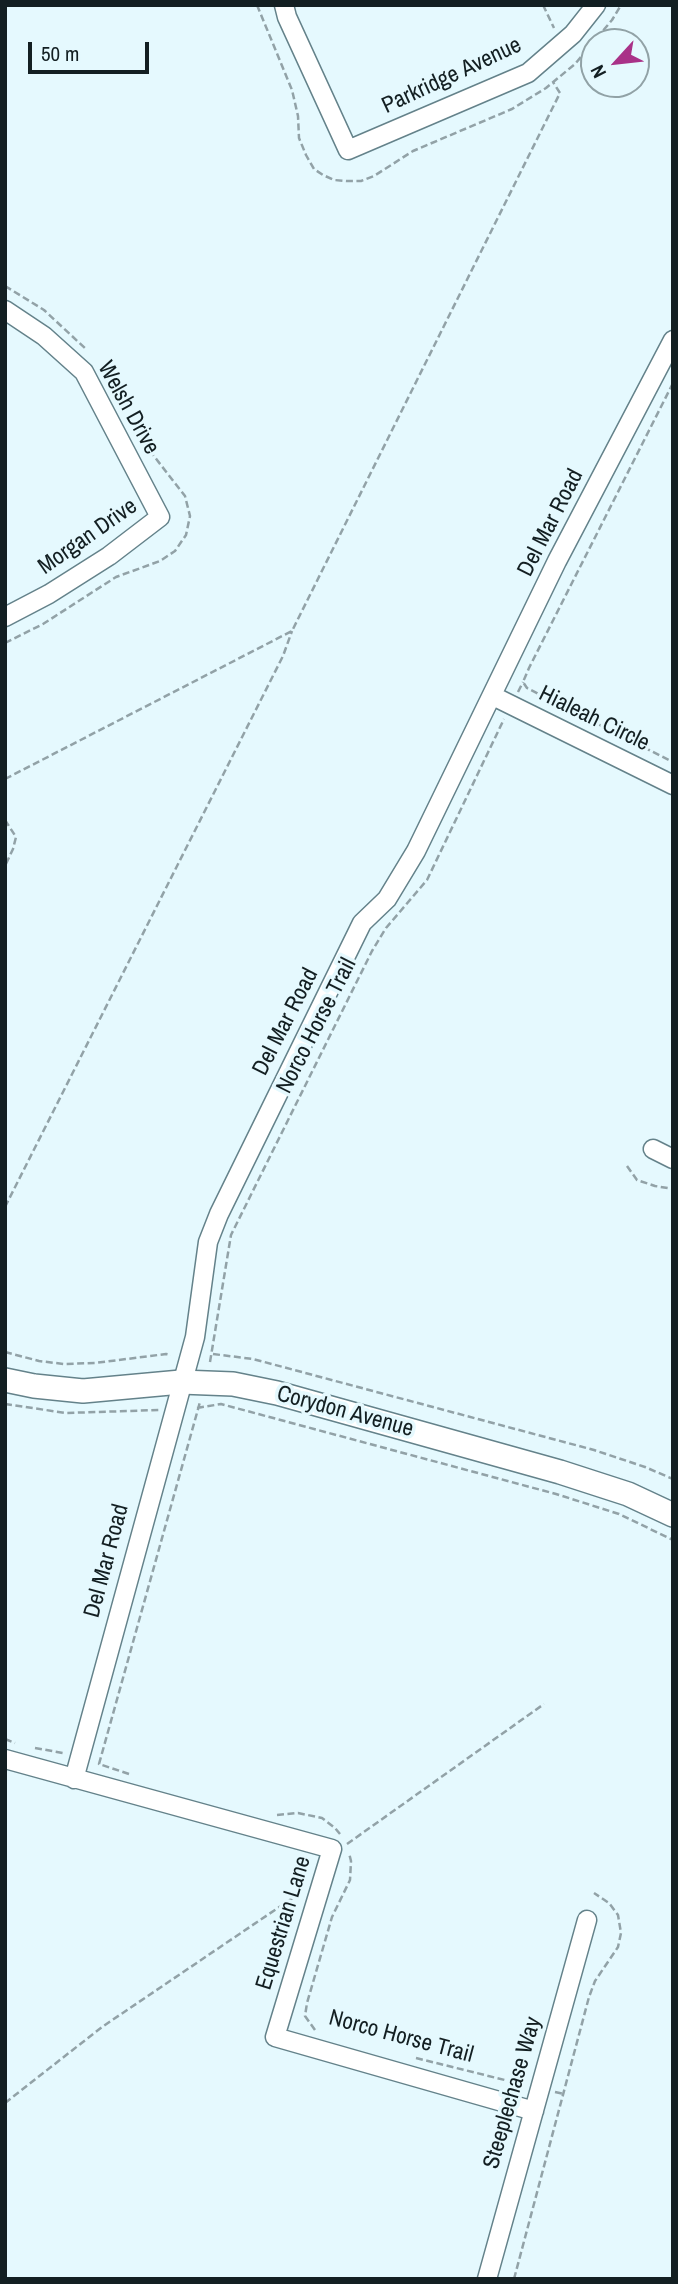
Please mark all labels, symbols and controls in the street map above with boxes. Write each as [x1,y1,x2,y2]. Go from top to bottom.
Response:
scale bar [32,28,152,72]
north arrow [580,28,650,98]
street label: Parkridge Avenue [378,32,526,120]
text: 50 m [41,39,79,68]
text: N [584,61,612,83]
street label: Welsh Drive [91,357,165,459]
street label: Del Mar Road [512,465,590,581]
street label: Morgan Drive [33,493,143,581]
street label: Hialeah Circle [534,680,654,758]
street label: Norco Horse Trail [271,954,363,1098]
street label: Del Mar Road [247,964,325,1080]
street label: Corydon Avenue [274,1381,416,1443]
street label: Del Mar Road [79,1501,135,1621]
street label: Equestrian Lane [251,1853,317,1993]
street label: Norco Horse Trail [326,2005,476,2069]
street label: Steeplechase Way [478,2014,548,2172]

